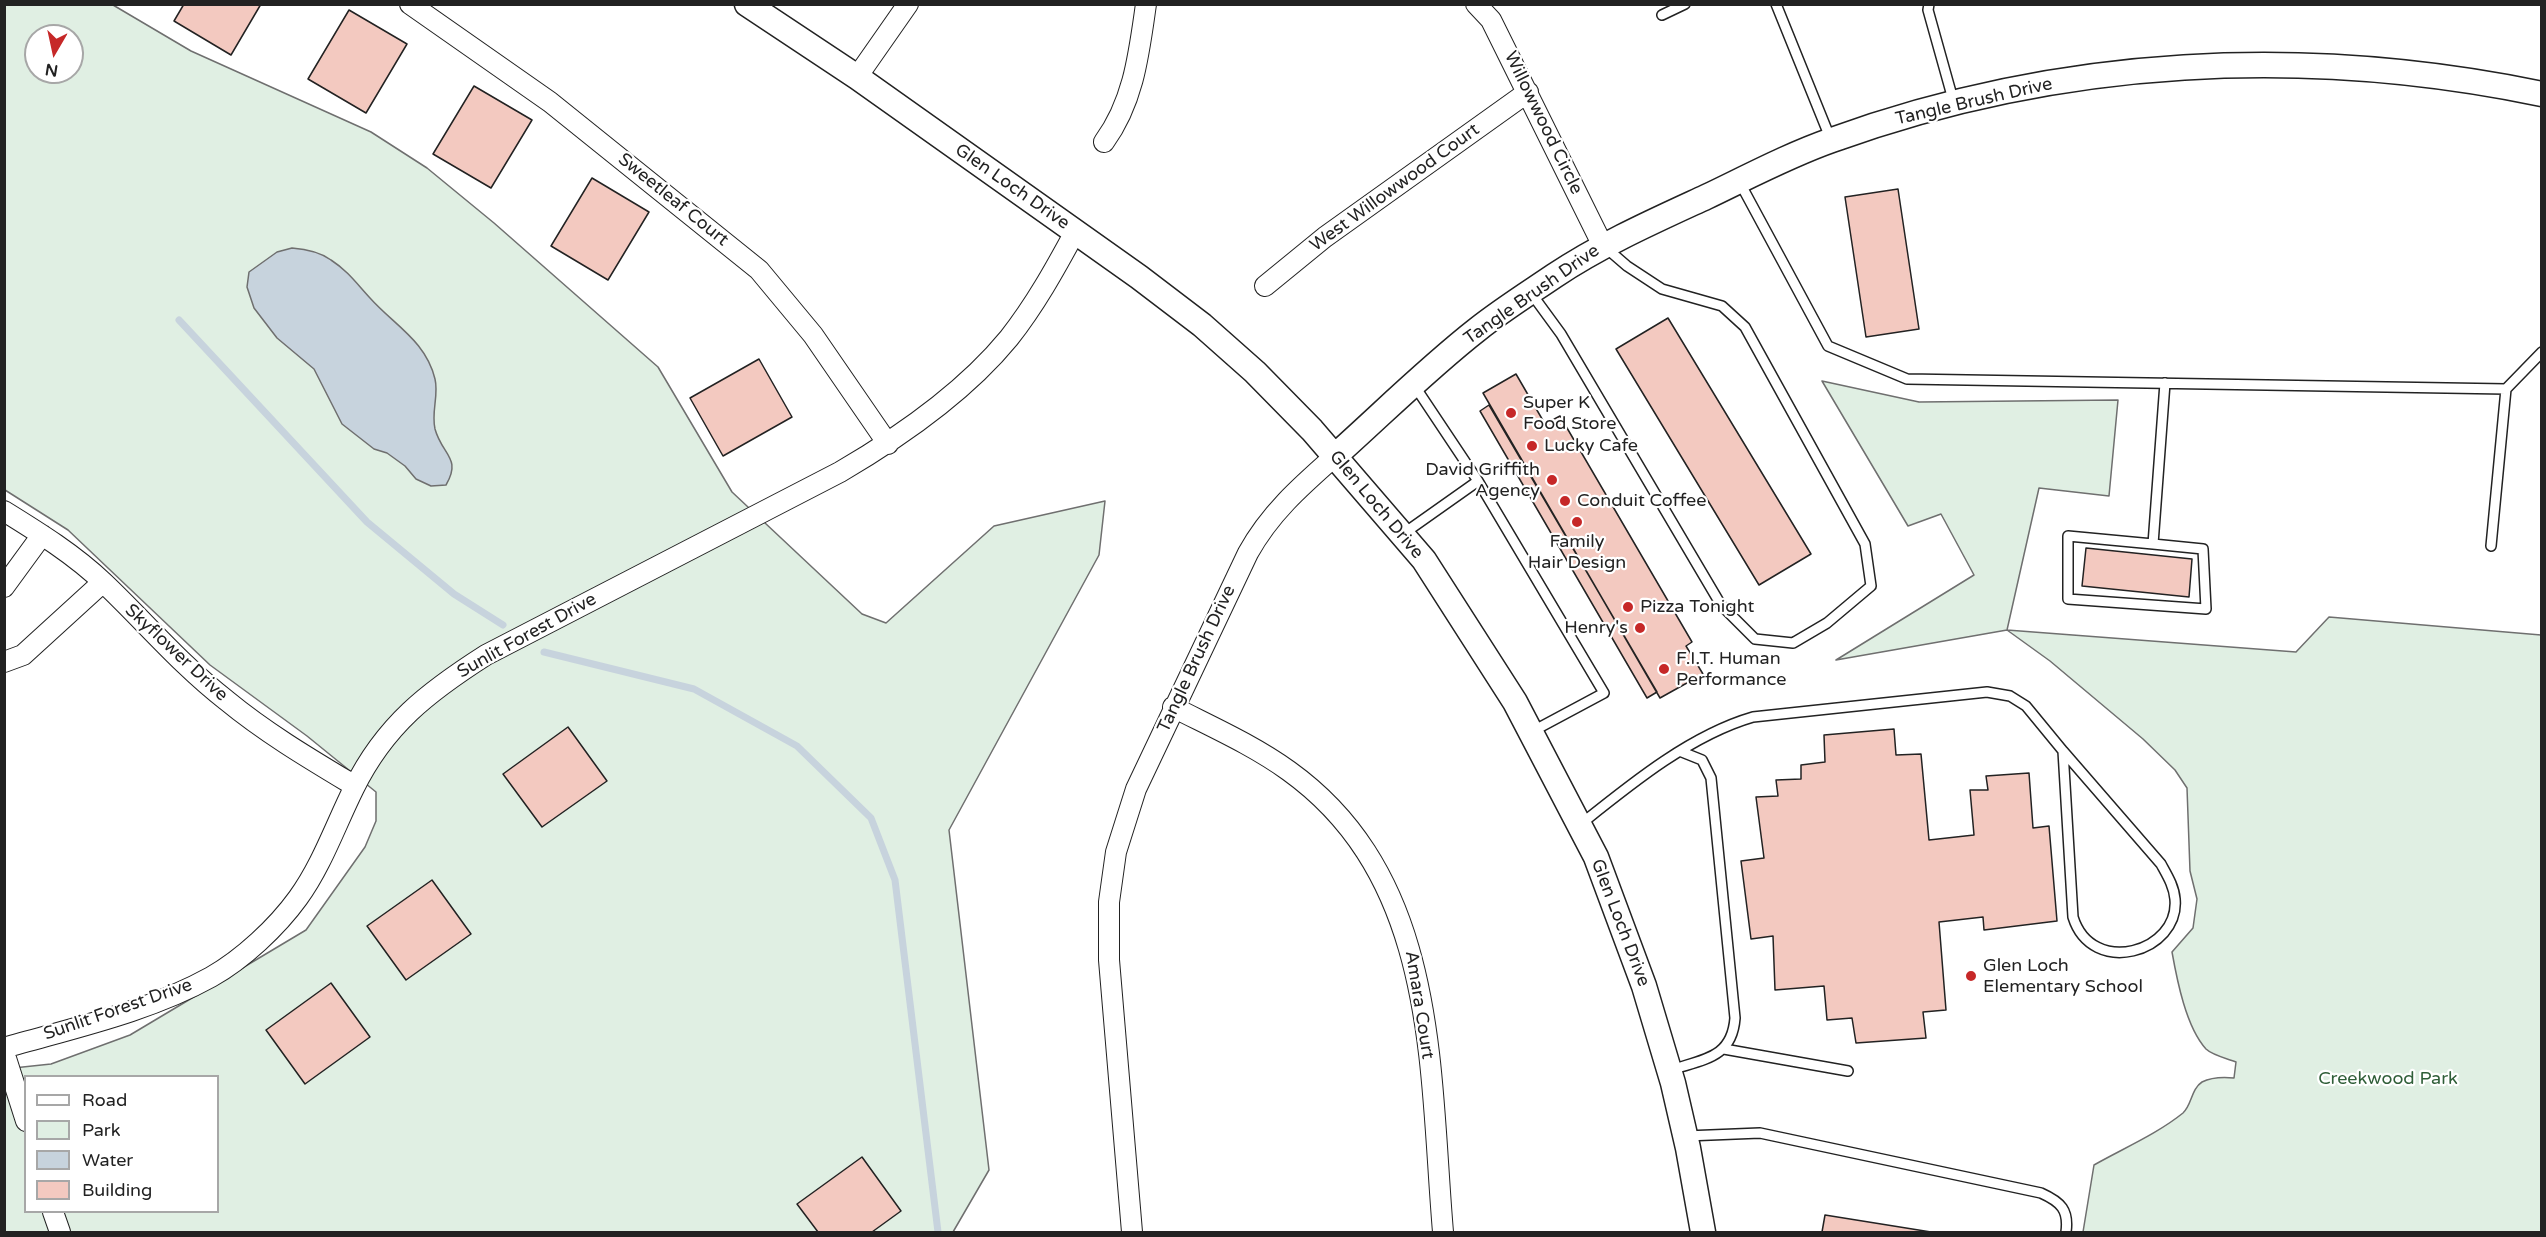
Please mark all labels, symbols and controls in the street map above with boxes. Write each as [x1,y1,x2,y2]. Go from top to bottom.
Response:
north arrow [24,24,84,84]
street label: Willowwood Circle [1499,48,1587,198]
text: N [44,59,59,81]
street label: Tangle Brush Drive [1894,73,2054,131]
street label: West Willowwood Court [1306,119,1484,257]
street label: Glen Loch Drive [951,139,1073,235]
street label: Sweetleaf Court [613,149,733,251]
street label: Tangle Brush Drive [1460,240,1604,350]
place label: Super K Food Store [1523,392,1616,434]
marker: Super K Food Store [1504,406,1518,420]
place label: Lucky Cafe [1544,435,1638,457]
marker: Lucky Cafe [1525,439,1539,453]
street label: Glen Loch Drive [1324,446,1428,564]
place label: David Griffith Agency [1425,459,1540,502]
marker: David Griffith Agency [1545,473,1559,487]
place label: Conduit Coffee [1577,490,1706,512]
marker: Conduit Coffee [1558,494,1572,508]
marker: Family Hair Design [1570,515,1584,529]
place label: Family Hair Design [1528,531,1626,574]
street label: Tangle Brush Drive [1153,582,1241,736]
street label: Sunlit Forest Drive [454,589,600,683]
place label: Pizza Tonight [1640,596,1754,618]
street label: Skyflower Drive [120,600,232,706]
marker: Pizza Tonight [1621,600,1635,614]
place label: Henry's [1564,617,1628,639]
marker: Henry's [1633,621,1647,635]
place label: F.I.T. Human Performance [1676,648,1786,690]
marker: F.I.T. Human Performance [1657,662,1671,676]
street label: Glen Loch Drive [1586,856,1654,990]
street label: Amara Court [1400,949,1438,1061]
place label: Glen Loch Elementary School [1983,955,2143,998]
marker: Glen Loch Elementary School [1964,969,1978,983]
street label: Sunlit Forest Drive [41,974,195,1046]
park label: Creekwood Park [2318,1068,2458,1090]
legend [24,1075,219,1213]
text: Road [82,1089,127,1111]
text: Park [82,1119,120,1141]
text: Water [82,1149,133,1171]
text: Building [82,1179,152,1201]

